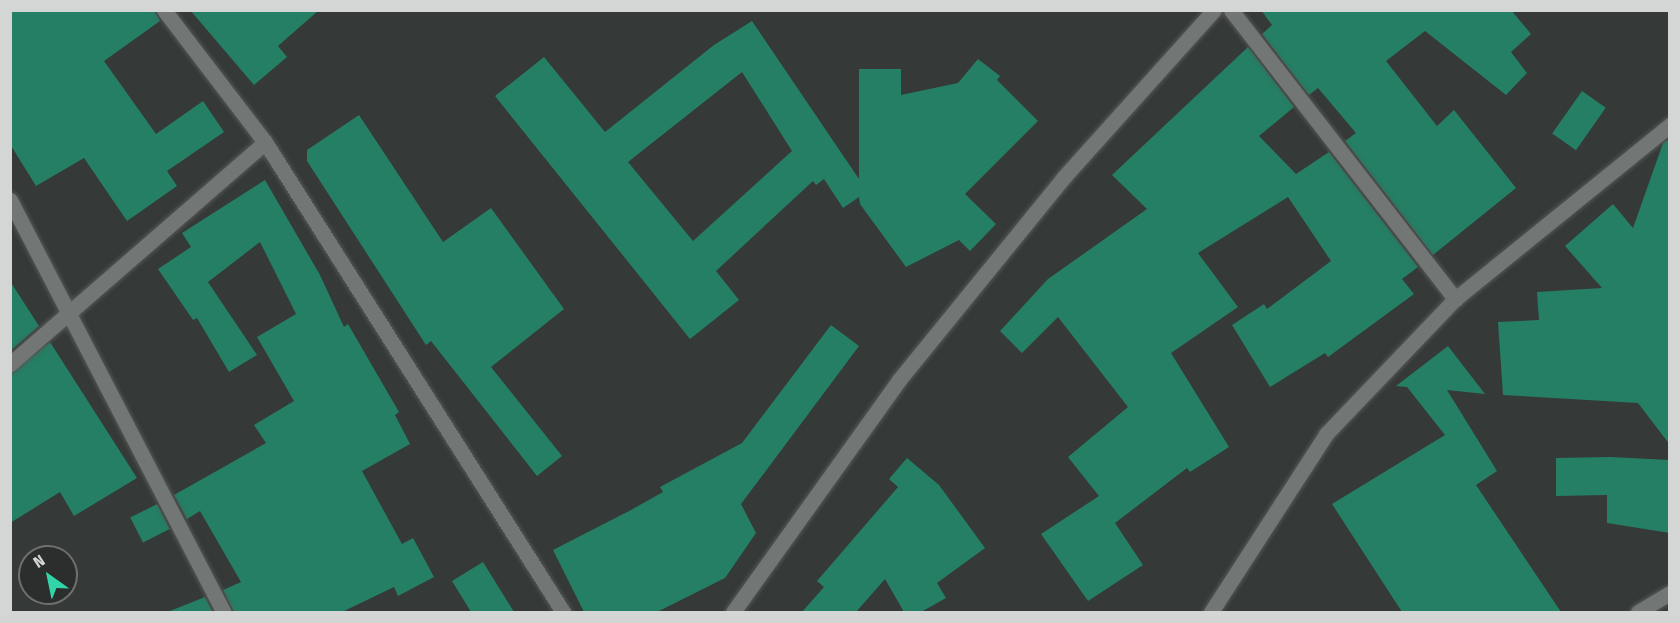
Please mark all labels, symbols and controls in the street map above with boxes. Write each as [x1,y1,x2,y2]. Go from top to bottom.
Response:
north arrow [18,545,78,605]
text: N [30,551,48,572]

